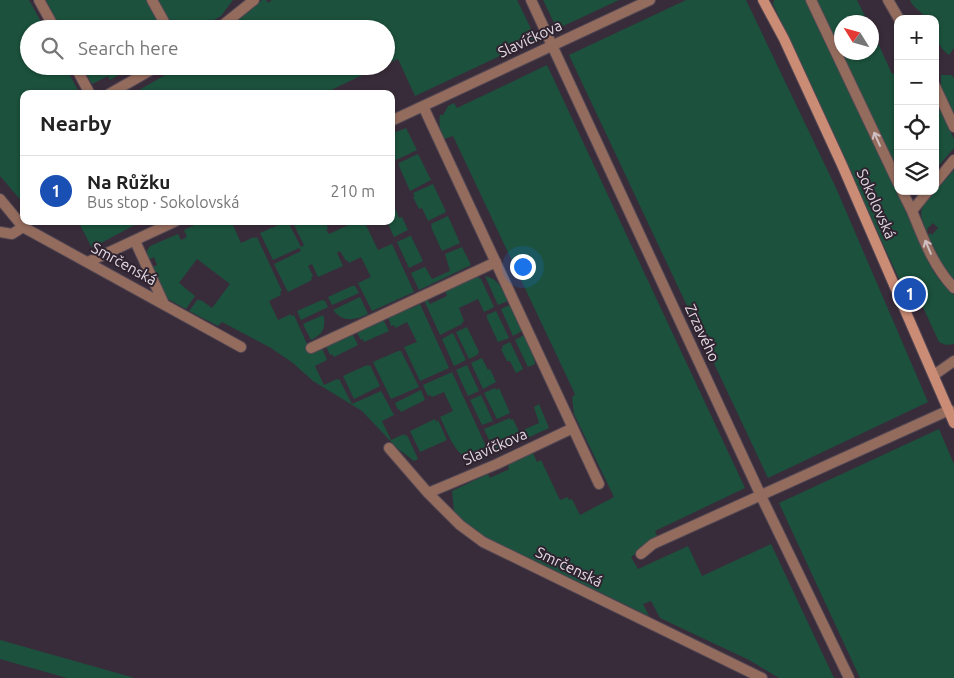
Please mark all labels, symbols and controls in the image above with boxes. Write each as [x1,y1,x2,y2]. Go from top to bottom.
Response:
north arrow [834,15,879,60]
map controls [894,15,939,195]
button: + [894,15,939,60]
street label: Slavíčkova [495,16,564,61]
search box [20,20,395,75]
icon: search [38,34,66,62]
text: Search here [78,37,178,59]
button: − [894,60,939,105]
button: locate [894,105,939,150]
text: Nearby [40,111,111,135]
one-way arrow [872,132,881,147]
button: layers [894,150,939,195]
street label: Sokolovská [854,166,899,241]
text: Na Růžku [87,171,170,193]
text: 1 [51,182,61,200]
text: 210 m [330,182,375,200]
text: Bus stop · Sokolovská [87,193,240,211]
street label: Smrčenská [89,239,160,288]
one-way arrow [922,240,932,255]
your location [510,254,536,280]
pin: 1 [894,275,926,313]
street label: Zrzavého [682,301,723,364]
street label: Slavíčkova [460,425,530,468]
street label: Smrčenská [533,543,605,590]

